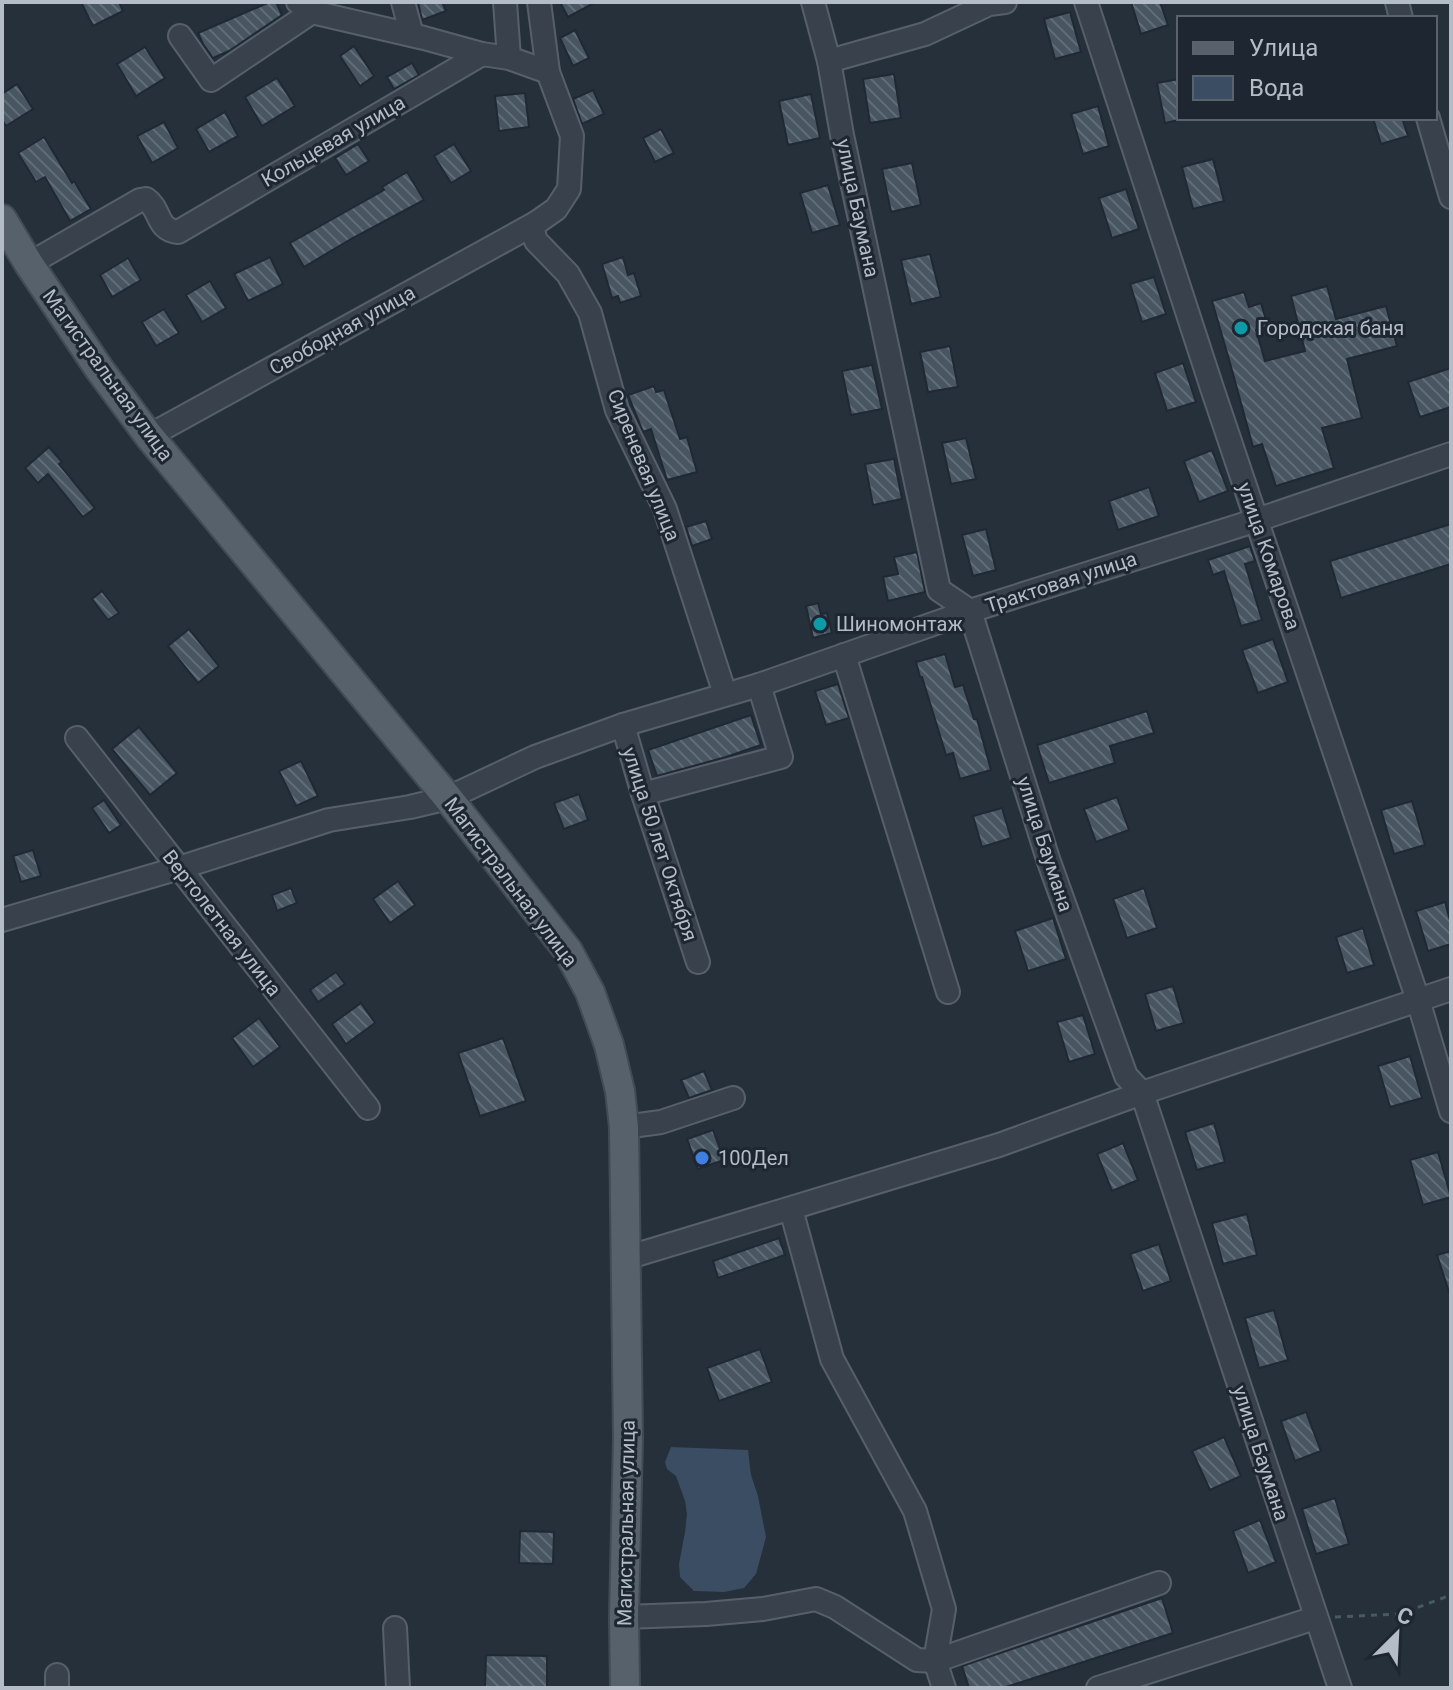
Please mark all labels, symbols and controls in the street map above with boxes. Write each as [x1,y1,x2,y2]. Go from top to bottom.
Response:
legend [1177,16,1437,120]
text: Улица [1249,34,1318,62]
text: Вода [1249,74,1304,102]
street label: Кольцевая улица [257,90,409,192]
street label: улица Баумана [832,137,884,279]
street label: Свободная улица [265,280,419,380]
street label: Магистральная улица [38,285,178,465]
place label: Городская баня [1257,316,1404,340]
marker: Городская баня [1232,319,1250,337]
street label: Сиреневая улица [603,386,685,544]
street label: улица Комарова [1232,479,1306,633]
street label: Трактовая улица [982,546,1140,618]
place label: Шиномонтаж [836,612,963,636]
marker: Шиномонтаж [811,615,829,633]
street label: улица 50 лет Октября [617,744,703,944]
street label: улица Баумана [1012,773,1078,915]
street label: Магистральная улица [439,792,583,972]
street label: Вертолетная улица [157,845,287,1001]
place label: 100Дел [718,1146,789,1170]
marker: 100Дел [693,1149,711,1167]
street label: улица Баумана [1228,1382,1294,1524]
street label: Магистральная улица [612,1420,640,1626]
north arrow [1357,1594,1437,1674]
text: С [1393,1602,1417,1631]

